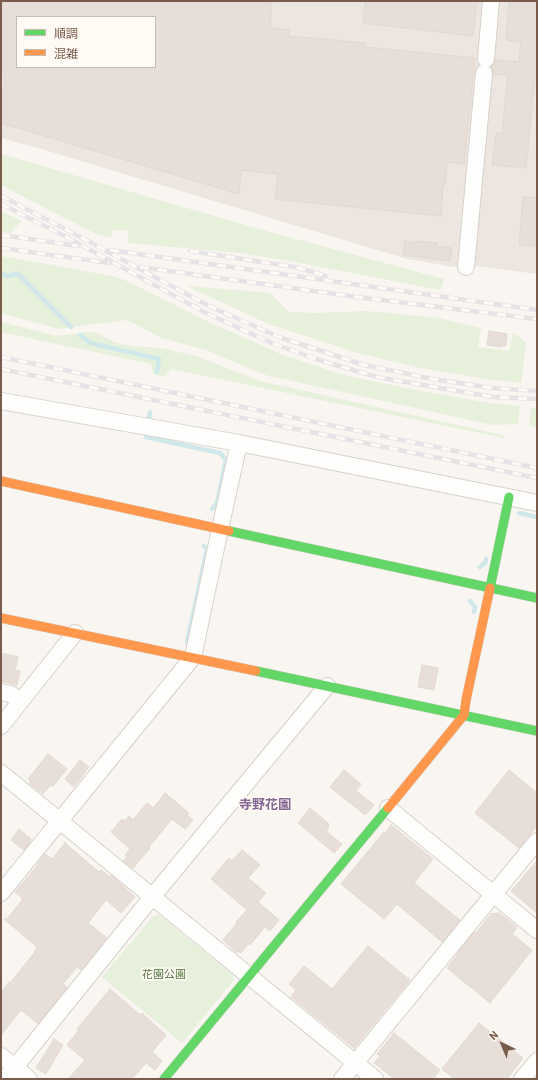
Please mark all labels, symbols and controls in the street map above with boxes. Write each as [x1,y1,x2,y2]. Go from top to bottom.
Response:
legend [16,16,156,68]
text: 順調 [54,26,78,40]
text: 混雑 [54,46,78,60]
district label: 寺野花園 [239,797,291,813]
park label: 花園公園 [142,967,186,981]
north arrow [482,1024,522,1064]
text: N [486,1028,500,1042]

